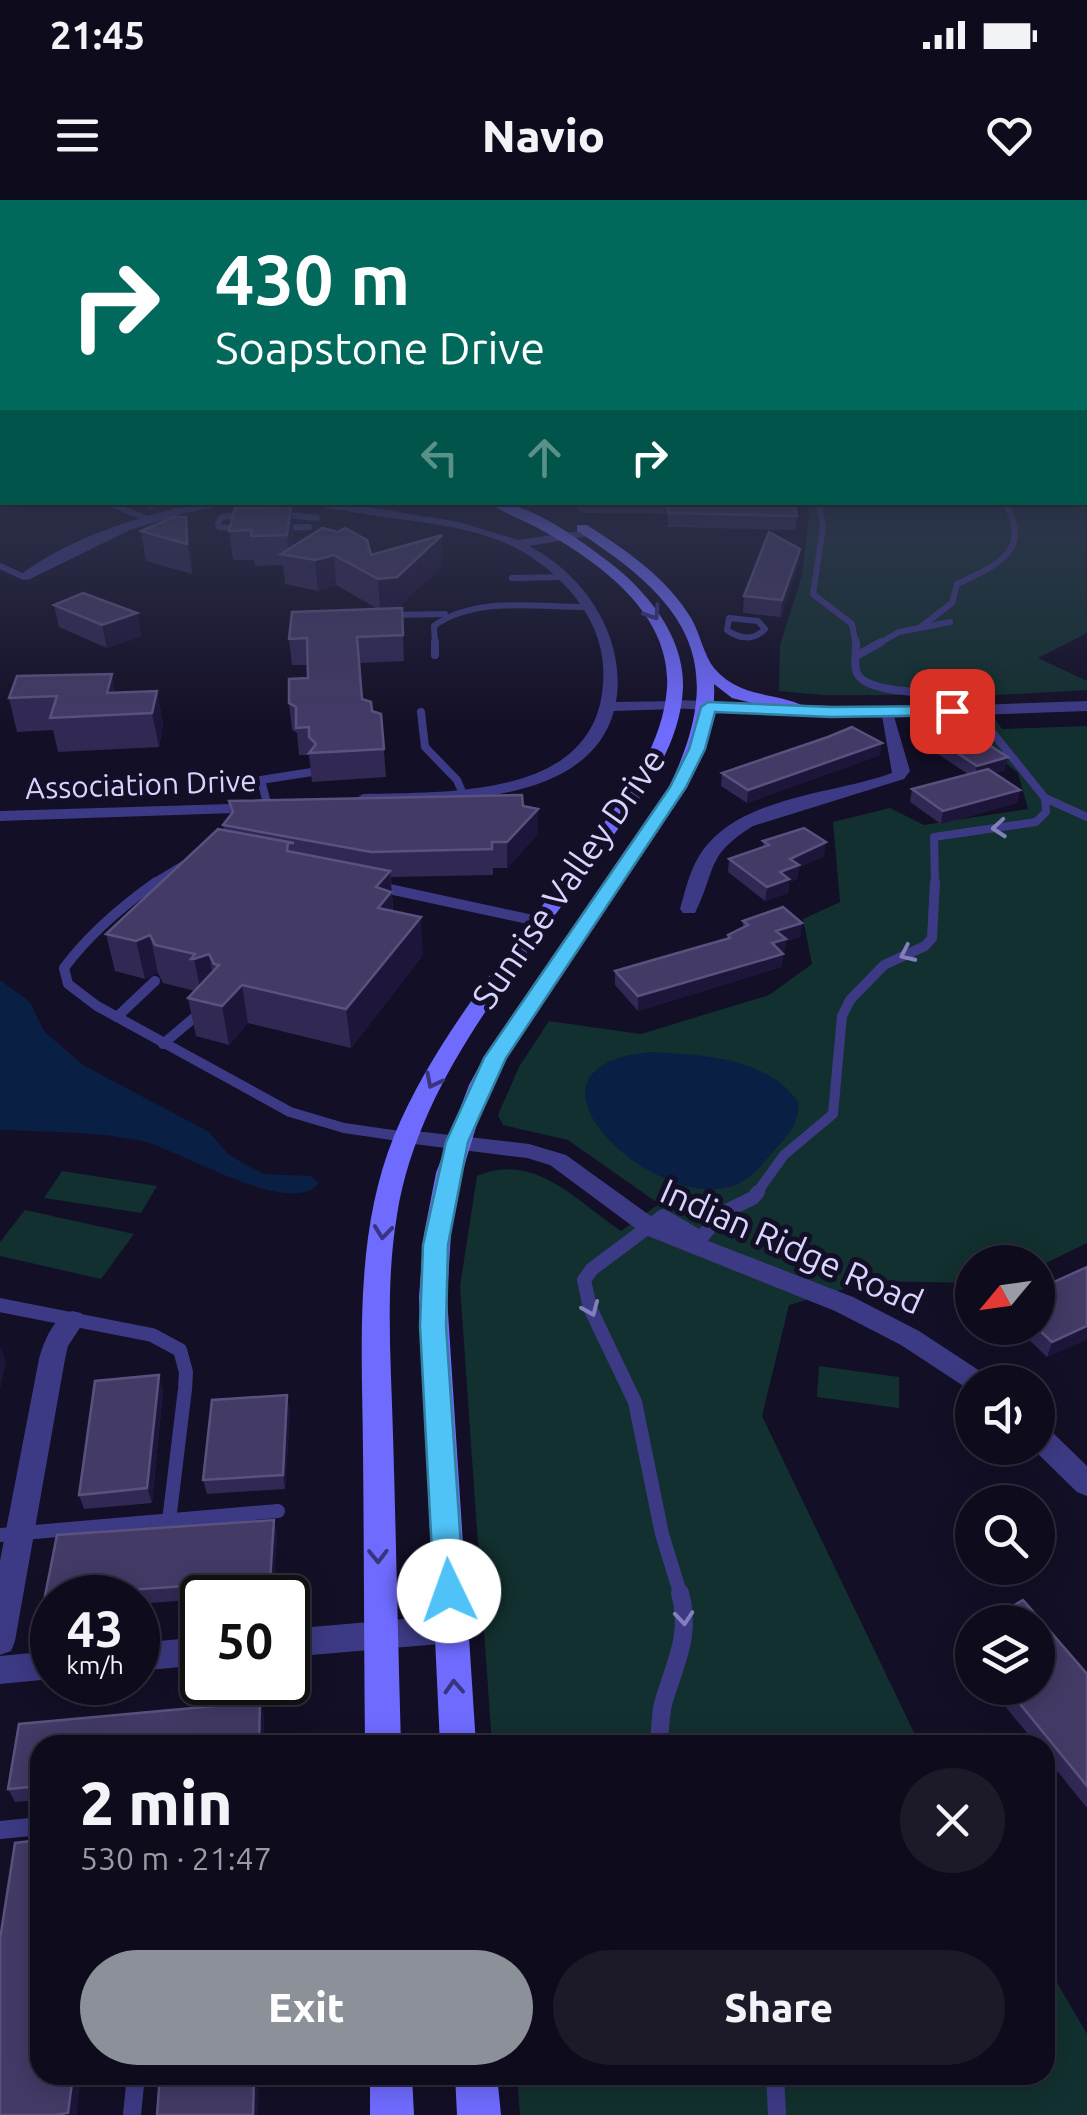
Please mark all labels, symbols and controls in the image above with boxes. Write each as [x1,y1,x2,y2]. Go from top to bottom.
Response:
text: 21:45 [50,14,145,56]
icon: menu [50,108,105,163]
icon: heart [982,108,1037,163]
text: Navio [482,110,605,161]
icon: right [50,240,180,370]
text: 430 m [215,240,410,318]
text: Soapstone Drive [215,322,545,373]
icon: left [412,430,467,485]
icon: ahead [517,430,572,485]
icon: right [622,430,677,485]
one-way arrow [640,602,659,620]
pin [910,669,995,754]
icon: arrive [925,684,980,739]
street label: Sunrise Valley Drive [463,741,673,1015]
street label: Association Drive [25,763,257,805]
one-way arrow [990,816,1006,838]
one-way arrow [899,942,917,962]
one-way arrow [425,1071,445,1089]
street label: Indian Ridge Road [655,1170,929,1322]
one-way arrow [373,1224,394,1240]
north arrow [955,1245,1055,1345]
map controls [955,1245,1055,1705]
one-way arrow [579,1299,599,1317]
button: sound [955,1365,1055,1465]
button: search [955,1485,1055,1585]
position arrow [397,1539,501,1643]
one-way arrow [368,1549,389,1565]
speed limit sign: 50 [180,1575,310,1705]
text: 43 [67,1600,123,1656]
button: layers [955,1605,1055,1705]
one-way arrow [672,1610,694,1626]
text: km/h [66,1651,124,1679]
one-way arrow [444,1679,465,1695]
button: close [900,1768,1005,1873]
text: 2 min [80,1769,233,1836]
text: 530 m · 21:47 [80,1840,272,1876]
button: Exit [80,1950,533,2065]
button: Share [553,1950,1005,2065]

